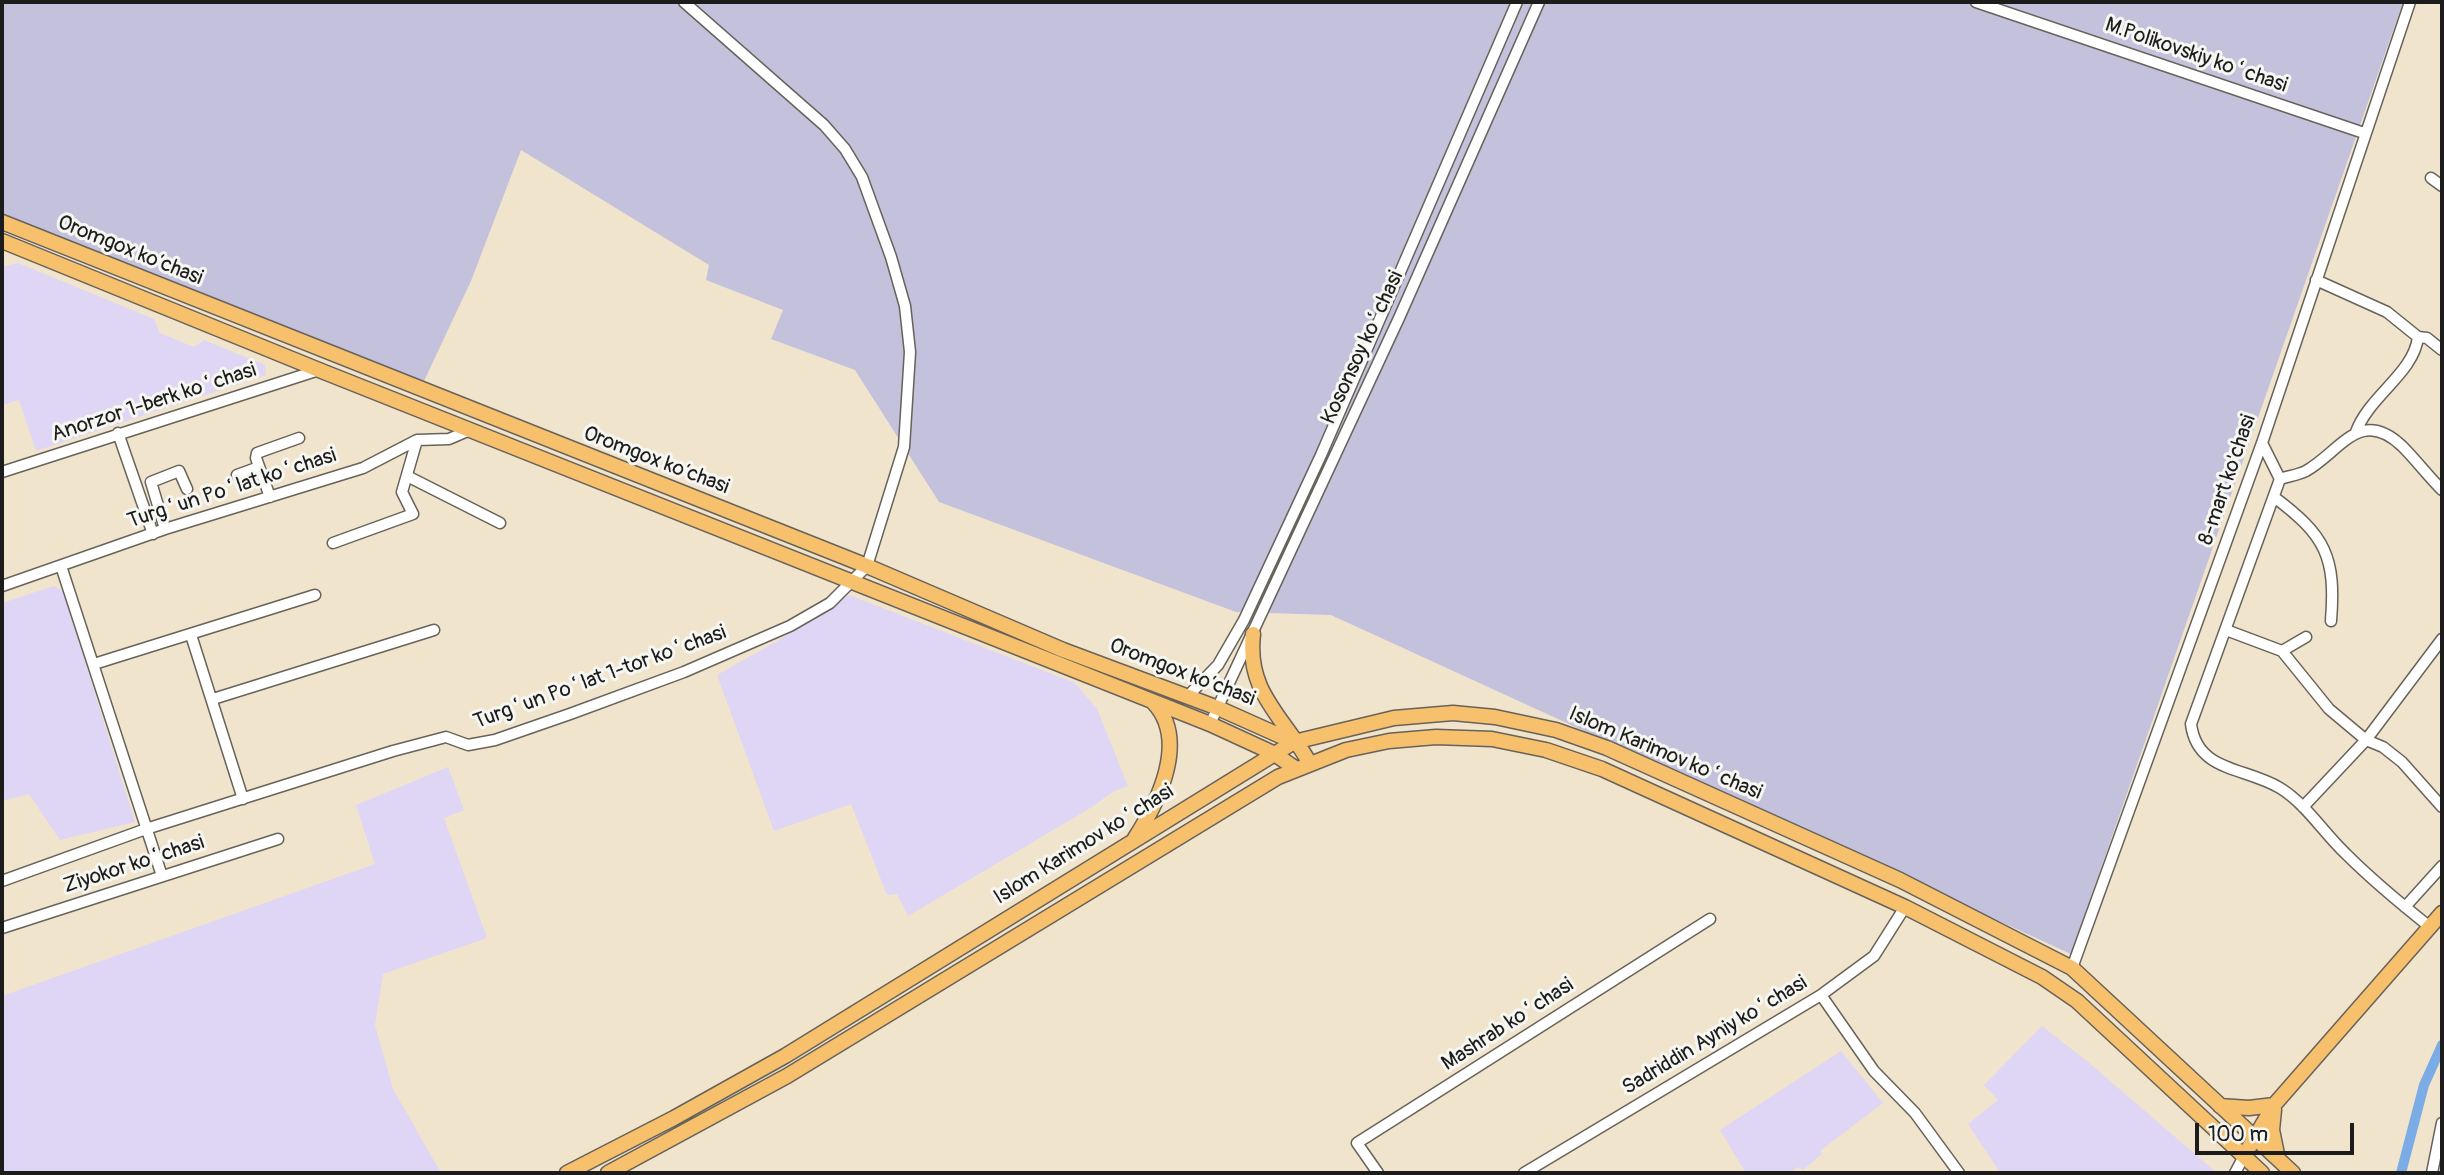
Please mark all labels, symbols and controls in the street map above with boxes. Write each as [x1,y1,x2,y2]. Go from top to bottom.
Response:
street label: M.Polikovskiy koʻchasi [2102,13,2290,99]
street label: Oromgox ko‘chasi [54,210,206,292]
street label: Kosonsoy koʻchasi [1316,267,1410,429]
street label: Anorzor 1-berk koʻchasi [49,358,259,448]
street label: 8-mart ko'chasi [2194,412,2262,548]
street label: Oromgox ko‘chasi [580,422,732,500]
street label: Turgʻun Poʻlat koʻchasi [124,443,340,535]
street label: Turgʻun Poʻlat 1-tor koʻchasi [470,621,730,735]
street label: Oromgox ko‘chasi [1106,634,1258,712]
street label: Islom Karimov koʻchasi [1565,702,1765,806]
street label: Islom Karimov koʻchasi [989,779,1179,911]
street label: Ziyokor koʻchasi [60,830,208,900]
street label: Sadriddin Ayniy koʻchasi [1618,971,1812,1101]
street label: Mashrab koʻchasi [1437,973,1579,1077]
scale bar [2199,1108,2358,1152]
text: 100 m [2208,1121,2268,1148]

